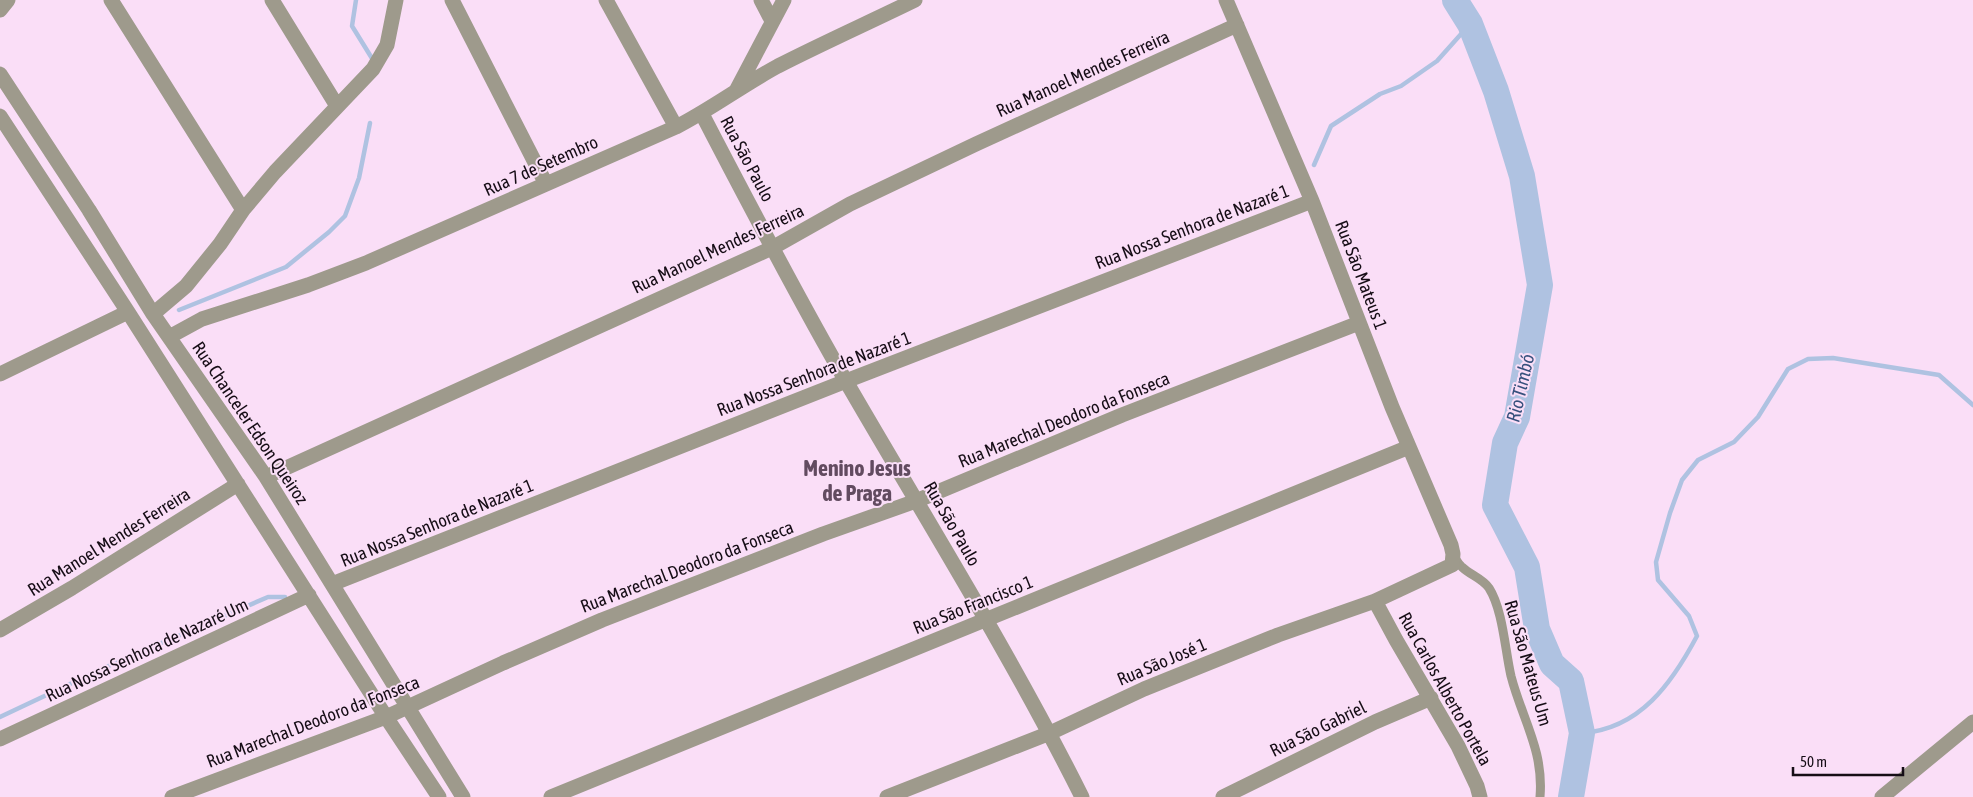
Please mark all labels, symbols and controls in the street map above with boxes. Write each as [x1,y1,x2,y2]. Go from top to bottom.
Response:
street label: Rua Manoel Mendes Ferreira [993,26,1173,121]
street label: Rua São Paulo [716,112,779,205]
street label: Rua 7 de Setembro [480,131,601,200]
street label: Rua Nossa Senhora de Nazaré 1 [1092,180,1292,273]
street label: Rua Manoel Mendes Ferreira [628,199,807,298]
street label: Rua São Mateus 1 [1331,217,1392,332]
street label: Rua Nossa Senhora de Nazaré 1 [714,327,914,420]
street label: Rua Chanceler Edson Queiroz [188,337,313,508]
water label: Rio Timbó [1501,352,1539,424]
street label: Rua Marechal Deodoro da Fonseca [955,367,1173,472]
district label: Menino Jesus de Praga [803,455,911,506]
street label: Rua Nossa Senhora de Nazaré 1 [337,474,536,571]
street label: Rua São Paulo [920,478,985,570]
street label: Rua Manoel Mendes Ferreira [24,483,194,600]
street label: Rua Marechal Deodoro da Fonseca [578,516,796,617]
street label: Rua São Francisco 1 [910,571,1036,638]
street label: Rua Nossa Senhora de Nazaré Um [42,593,251,706]
street label: Rua São Mateus Um [1500,597,1557,728]
street label: Rua Carlos Alberto Portela [1395,608,1496,769]
street label: Rua São José 1 [1114,633,1210,690]
street label: Rua Marechal Deodoro da Fonseca [204,671,422,772]
street label: Rua São Gabriel [1266,696,1369,761]
scale bar [1793,744,1903,776]
text: 50 m [1800,753,1827,770]

